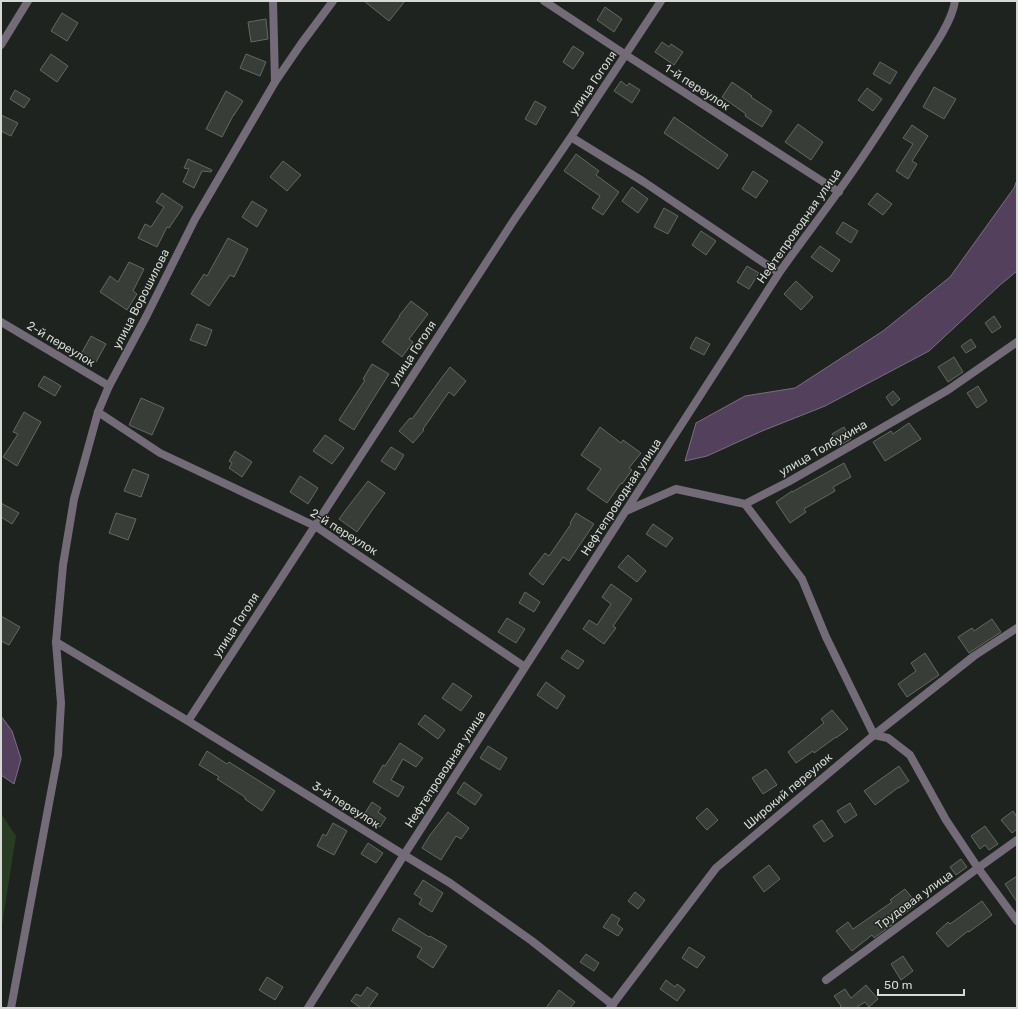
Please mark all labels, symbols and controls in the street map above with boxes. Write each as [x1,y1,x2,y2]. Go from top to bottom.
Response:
street label: улица Гоголя [566,48,620,118]
street label: 1-й переулок [662,61,733,114]
street label: Нефтепроводная улица [754,166,844,286]
street label: улица Ворошилова [110,247,172,351]
street label: 2-й переулок [24,318,98,370]
street label: улица Гоголя [387,318,439,388]
street label: улица Толбухина [776,417,870,479]
street label: Нефтепроводная улица [578,436,664,558]
street label: 2-й переулок [308,506,381,559]
street label: улица Гоголя [210,590,262,660]
street label: Нефтепроводная улица [402,708,488,830]
street label: Широкий переулок [741,750,835,832]
street label: 3-й переулок [310,779,383,832]
street label: Трудовая улица [873,867,955,933]
scale bar [878,971,964,997]
text: 50 m [884,978,912,992]

